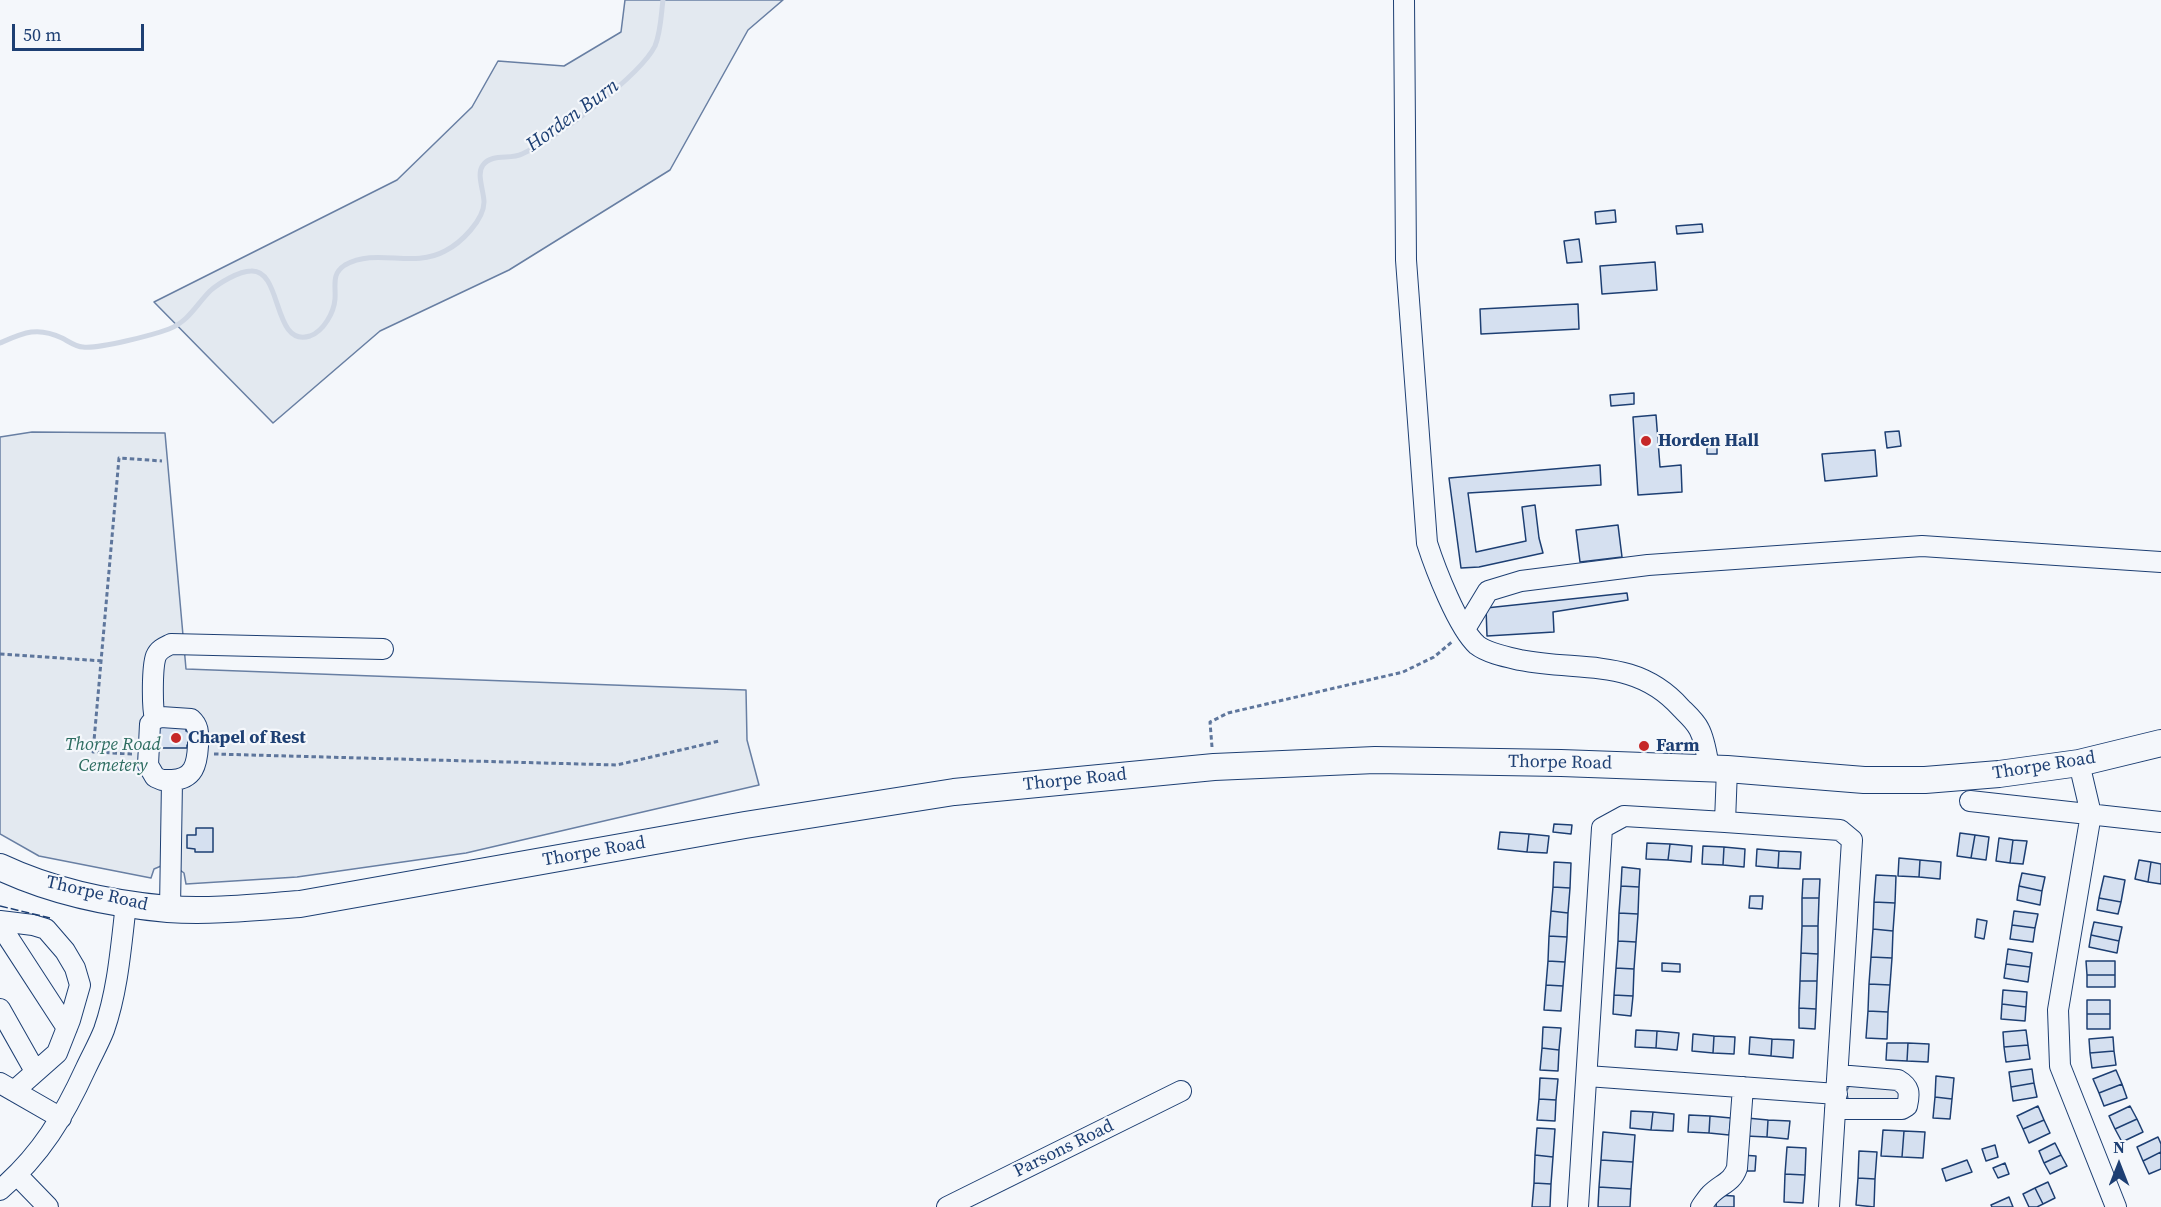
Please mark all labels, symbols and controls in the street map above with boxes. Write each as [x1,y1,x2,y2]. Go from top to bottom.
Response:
scale bar [15,12,147,50]
text: 50 m [23,22,61,47]
water label: Horden Burn [522,74,624,158]
place label: Horden Hall [1658,430,1759,452]
marker: Horden Hall [1639,434,1653,448]
place label: Chapel of Rest [188,727,306,749]
marker: Chapel of Rest [169,731,183,745]
park label: Thorpe Road Cemetery [65,734,161,777]
place label: Farm [1656,735,1700,757]
marker: Farm [1637,739,1651,753]
street label: Thorpe Road [1991,747,2097,785]
street label: Thorpe Road [1508,751,1612,775]
street label: Thorpe Road [1022,764,1128,796]
street label: Thorpe Road [541,832,647,872]
street label: Thorpe Road [44,872,150,916]
street label: Parsons Road [1011,1116,1117,1182]
north arrow [2089,1135,2149,1195]
text: N [2113,1136,2125,1158]

